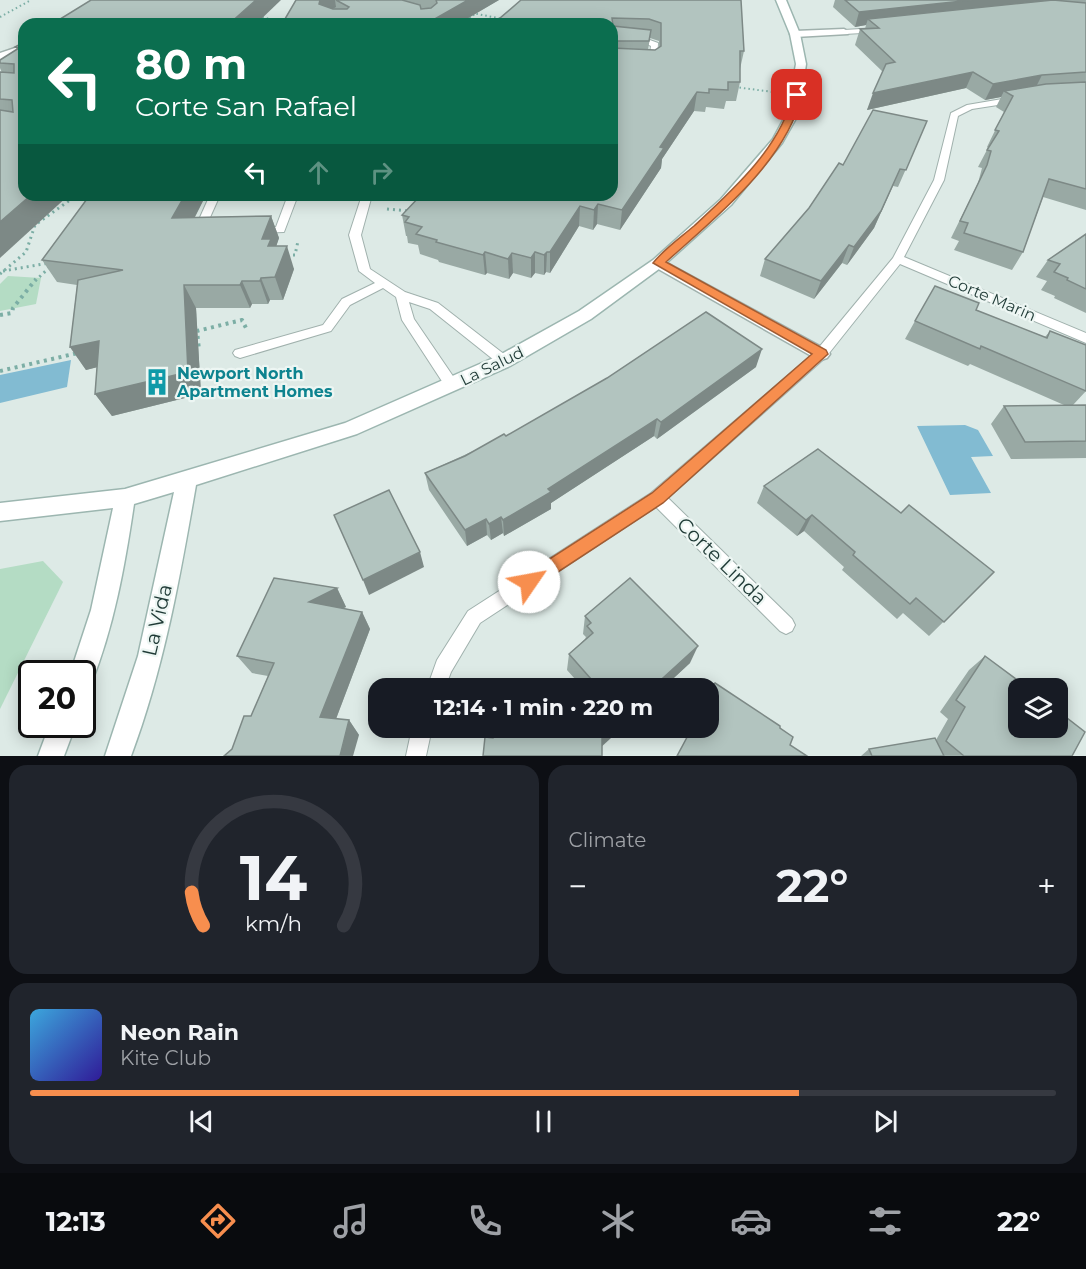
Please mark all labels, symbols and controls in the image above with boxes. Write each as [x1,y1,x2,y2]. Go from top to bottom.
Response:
text: 80 m [135,38,247,90]
icon: left [36,42,114,120]
pin [771,69,822,120]
icon: arrive [780,78,813,111]
text: Corte San Rafael [135,90,357,123]
icon: left [239,156,272,189]
icon: ahead [302,156,335,189]
icon: right [365,156,398,189]
street label: Corte Marin [945,271,1039,325]
street label: La Salud [457,343,527,389]
place label: Newport North Apartment Homes [176,364,333,401]
building icon: Newport North Apartment Homes [142,367,172,397]
street label: Corte Linda [672,512,772,610]
position arrow [497,550,561,614]
street label: La Vida [137,582,177,658]
speed limit sign: 20 [18,660,96,738]
map controls [1008,678,1068,738]
button: layers [1008,678,1068,738]
text: 12:14 · 1 min · 220 m [434,694,653,721]
text: Climate [569,828,646,852]
text: 14 [240,840,307,916]
text: 22° [776,858,848,913]
text: − [569,866,587,906]
text: + [1037,866,1056,906]
text: km/h [245,911,302,937]
text: Neon Rain [120,1019,239,1046]
text: Kite Club [120,1046,211,1070]
icon: previous [185,1105,218,1138]
icon: pause [527,1105,560,1138]
icon: next [869,1105,902,1138]
icon: directions [197,1200,239,1242]
icon: music [330,1200,372,1242]
icon: phone [464,1200,506,1242]
icon: climate [597,1200,639,1242]
icon: car [730,1200,772,1242]
icon: filters [864,1200,906,1242]
text: 12:13 [46,1205,106,1238]
text: 22° [997,1205,1040,1238]

